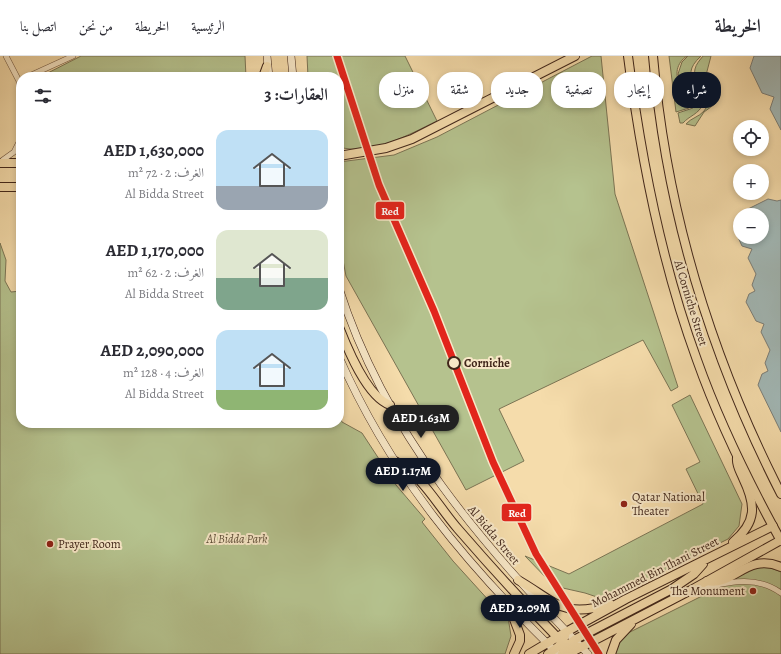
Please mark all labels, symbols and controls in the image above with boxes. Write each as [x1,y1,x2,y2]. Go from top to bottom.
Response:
text: الخريطة [715,13,761,39]
text: اتصل بنا [20,17,57,36]
text: من نحن [79,17,113,36]
text: الخريطة [135,17,169,36]
text: الرئيسية [191,17,225,36]
chip: منزل [379,72,429,108]
chip: شقة [437,72,483,108]
chip: جديد [491,72,543,108]
chip: تصفية [551,72,606,108]
chip: إيجار [614,72,664,108]
chip: شراء [672,72,721,108]
text: العقارات: 3 [264,83,328,106]
icon: filters [32,85,54,107]
map controls [733,120,769,244]
button: locate [733,120,769,156]
text: AED 1,630,000 [104,139,204,162]
icon: home [248,146,296,194]
text: الغرف: 2 · 72 m² [128,164,204,181]
button: + [733,164,769,200]
text: Al Bidda Street [125,185,204,202]
line badge: Red [375,201,405,220]
text: Red [381,204,399,219]
button: − [733,208,769,244]
text: AED 1,170,000 [106,239,204,262]
icon: home [248,246,296,294]
street label: Al Corniche Street [670,257,712,348]
text: الغرف: 2 · 62 m² [127,264,204,281]
text: Al Bidda Street [125,285,204,302]
text: AED 2,090,000 [101,339,204,362]
icon: home [248,346,296,394]
place label: Corniche [464,355,510,371]
marker: Corniche [447,356,461,370]
text: الغرف: 4 · 128 m² [123,364,204,381]
text: Al Bidda Street [125,385,204,402]
pin: AED 1.63M [375,405,467,439]
text: AED 1.63M [392,409,450,426]
pin: AED 1.17M [357,458,449,492]
text: AED 1.17M [375,462,431,479]
place label: Qatar National Theater [632,489,705,519]
marker: Qatar National Theater [619,499,629,509]
street label: Al Bidda Street [464,501,524,568]
line badge: Red [501,503,532,522]
text: Red [508,506,526,521]
park label: Al Bidda Park [206,531,268,547]
street label: Mohammed Bin Thani Street [589,533,721,611]
place label: Prayer Room [58,536,121,552]
marker: Prayer Room [45,539,55,549]
place label: The Monument [671,583,745,599]
marker: The Monument [748,586,758,596]
pin: AED 2.09M [474,595,566,629]
text: AED 2.09M [490,599,550,616]

